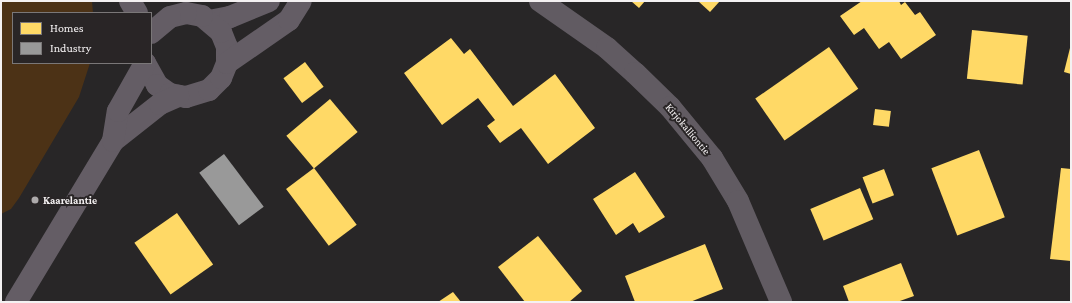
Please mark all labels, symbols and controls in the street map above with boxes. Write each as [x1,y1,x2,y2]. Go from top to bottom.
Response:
legend [12,12,152,64]
text: Homes [50,21,83,35]
text: Industry [50,41,91,55]
street label: Kirjokalliontie [663,101,713,157]
place label: Kaarelantie [43,193,97,207]
marker: Kaarelantie [30,195,40,205]

